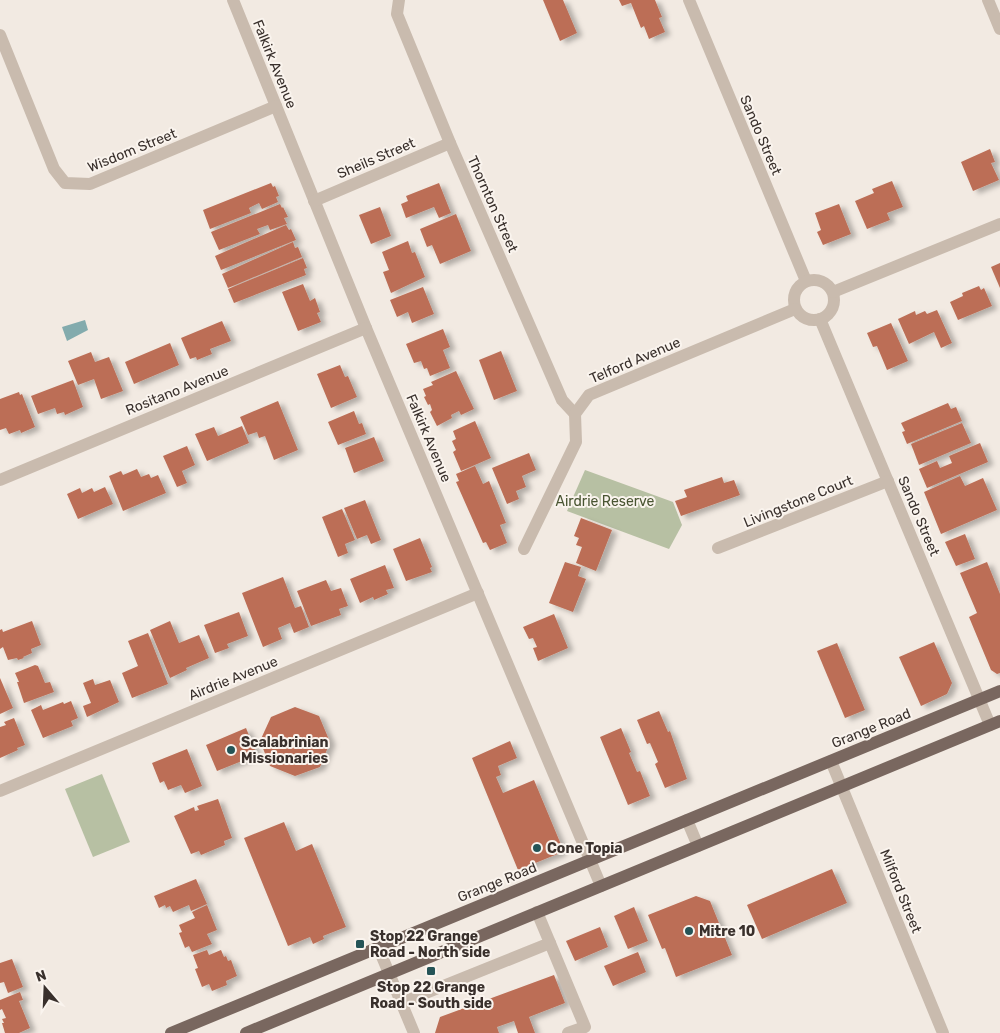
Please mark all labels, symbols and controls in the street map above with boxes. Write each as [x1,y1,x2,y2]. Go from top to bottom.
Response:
street label: Falkirk Avenue [249,17,300,111]
street label: Sando Street [736,93,785,178]
street label: Wisdom Street [85,125,180,176]
street label: Sheils Street [335,134,418,182]
street label: Thornton Street [464,153,522,256]
street label: Telford Avenue [587,334,683,387]
street label: Rositano Avenue [123,362,231,419]
street label: Falkirk Avenue [402,392,455,485]
street label: Livingstone Court [741,472,856,531]
street label: Sando Street [894,474,943,559]
park label: Airdrie Reserve [556,493,655,510]
street label: Airdrie Avenue [186,653,281,704]
street label: Grange Road [829,705,913,752]
place label: Scalabrinian Missionaries [241,734,329,767]
marker: Scalabrinian Missionaries [225,744,237,756]
place label: Cone Topia [547,840,623,857]
marker: Cone Topia [531,842,543,854]
street label: Milford Street [876,847,925,936]
street label: Grange Road [455,859,539,906]
place label: Mitre 10 [699,923,755,940]
marker: Mitre 10 [683,925,695,937]
place label: Stop 22 Grange Road - North side [370,928,490,961]
marker: Stop 22 Grange Road - North side [354,938,366,950]
north arrow [20,963,70,1013]
marker: Stop 22 Grange Road - South side [425,965,437,977]
text: N [33,967,48,986]
place label: Stop 22 Grange Road - South side [370,979,492,1012]

